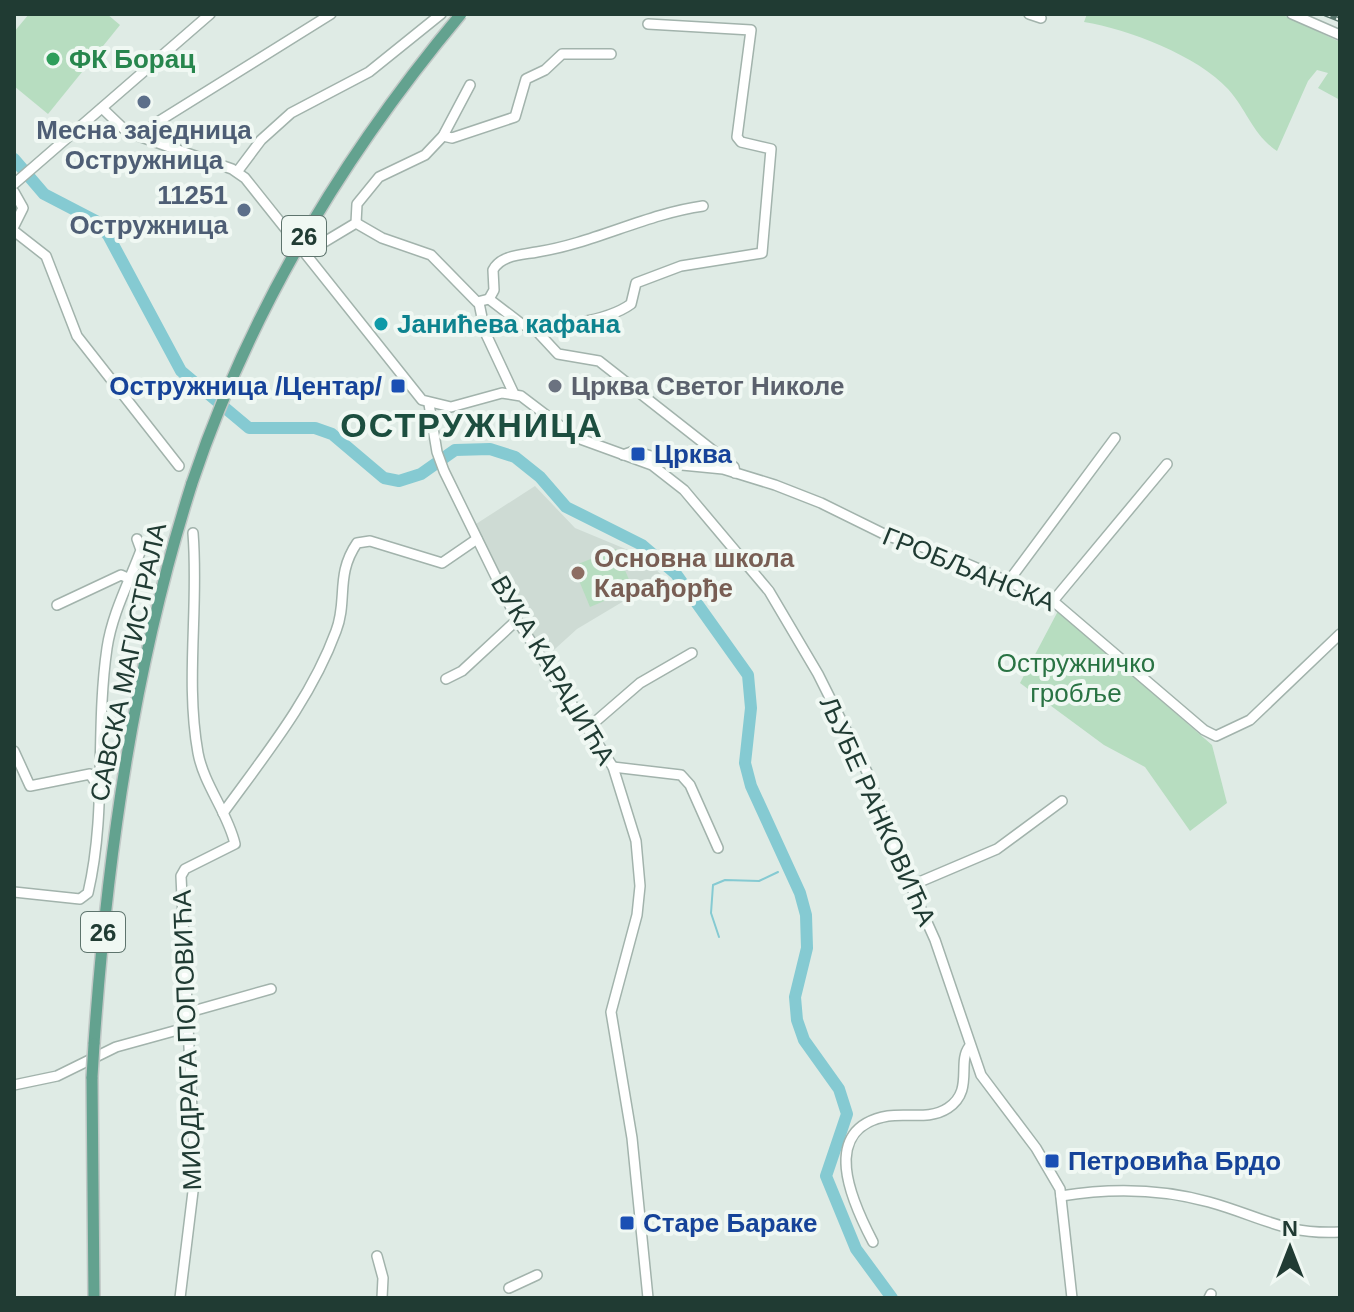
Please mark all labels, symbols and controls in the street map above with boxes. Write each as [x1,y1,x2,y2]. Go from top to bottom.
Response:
place label: ФК Борац [69,44,195,74]
marker: ФК Борац [44,50,62,68]
marker: Месна заједница Остружница [135,93,153,111]
place label: Месна заједница Остружница [36,115,252,175]
place label: 11251 Остружница [69,180,229,240]
marker: 11251 Остружница [235,201,253,219]
road number: 26 [282,216,326,256]
place label: Јанићева кафана [397,309,621,339]
marker: Јанићева кафана [372,315,390,333]
place label: Остружница /Центар/ [109,371,382,401]
place label: Црква Светог Николе [571,371,844,401]
marker: Остружница /Центар/ [389,377,407,395]
marker: Црква Светог Николе [546,377,564,395]
district label: ОСТРУЖНИЦА [340,406,604,444]
place label: Црква [654,439,733,469]
marker: Црква [629,445,647,463]
street label: САВСКА МАГИСТРАЛА [84,519,172,804]
street label: ГРОБЉАНСКА [879,521,1060,617]
place label: Основна школа Карађорђе [594,543,795,603]
marker: Основна школа Карађорђе [569,564,587,582]
street label: ВУКА КАРАЏИЋА [485,570,622,770]
park label: Остружничко гробље [997,648,1155,708]
street label: ЉУБЕ РАНКОВИЋА [814,692,942,931]
street label: МИОДРАГА ПОПОВИЋА [167,888,207,1191]
road number: 26 [81,912,125,952]
place label: Петровића Брдо [1068,1146,1281,1176]
marker: Петровића Брдо [1043,1152,1061,1170]
place label: Старе Бараке [643,1208,818,1238]
north arrow [1250,1208,1330,1288]
marker: Старе Бараке [618,1214,636,1232]
text: N [1282,1216,1298,1241]

